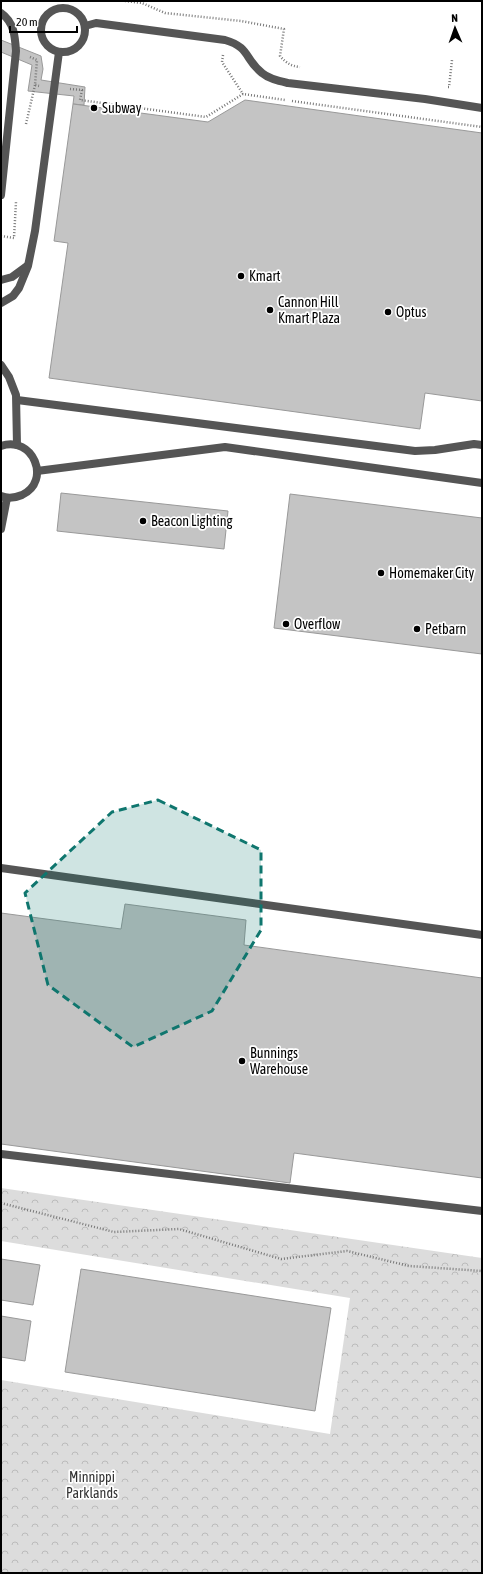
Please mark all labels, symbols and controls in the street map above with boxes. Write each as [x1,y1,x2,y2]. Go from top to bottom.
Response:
scale bar [10,8,77,34]
north arrow [435,8,475,48]
text: N [451,12,458,24]
text: 20 m [16,15,38,29]
place label: Subway [102,100,142,116]
marker: Subway [89,103,99,113]
place label: Kmart [249,268,280,284]
marker: Kmart [236,271,246,281]
place label: Cannon Hill Kmart Plaza [278,294,340,326]
place label: Optus [396,304,427,320]
marker: Cannon Hill Kmart Plaza [265,305,275,315]
marker: Optus [383,307,393,317]
place label: Beacon Lighting [151,513,232,529]
marker: Beacon Lighting [138,516,148,526]
place label: Homemaker City [389,565,475,581]
marker: Homemaker City [376,568,386,578]
place label: Overflow [294,616,341,632]
marker: Overflow [281,619,291,629]
place label: Petbarn [425,621,466,637]
marker: Petbarn [412,624,422,634]
place label: Bunnings Warehouse [250,1045,308,1077]
marker: Bunnings Warehouse [237,1056,247,1066]
park label: Minnippi Parklands [66,1469,118,1501]

